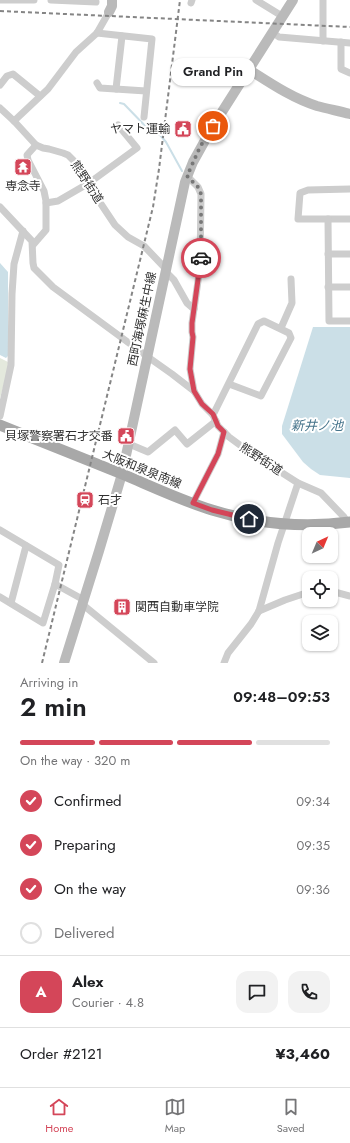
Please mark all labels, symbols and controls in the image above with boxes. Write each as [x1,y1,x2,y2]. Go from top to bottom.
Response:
callout: Grand Pin [171,58,255,86]
text: Grand Pin [183,62,243,81]
pin [196,109,230,143]
icon: bag [202,115,224,137]
public building icon: ヤマト運輸 [173,119,193,139]
place label: ヤマト運輸 [110,120,170,138]
temple icon: 専念寺 [13,157,33,177]
street label: 熊野街道 [66,157,108,207]
place label: 専念寺 [5,177,41,195]
courier [181,238,221,278]
icon: car [190,247,212,269]
street label: 西町海塚麻生中線 [123,270,161,368]
water label: 新井ノ池 [291,416,345,435]
public building icon: 貝塚警察署石才交番 [116,426,136,446]
place label: 貝塚警察署石才交番 [5,427,113,445]
street label: 熊野街道 [236,438,286,480]
street label: 大阪和泉泉南線 [100,445,184,493]
station icon: 石才 [75,490,95,510]
place label: 石才 [98,491,122,509]
pin [232,502,266,536]
icon: home [238,508,260,530]
north arrow [302,527,338,563]
map controls [302,527,338,651]
button: locate [302,571,338,607]
building icon: 関西自動車学院 [112,597,132,617]
place label: 関西自動車学院 [135,598,219,616]
button: layers [302,615,338,651]
text: Arriving in [20,673,78,692]
text: 09:48–09:53 [233,686,330,708]
text: 2 min [20,688,87,726]
text: On the way · 320 m [20,751,130,770]
icon: check [20,790,42,812]
text: Confirmed [54,790,122,812]
text: 09:34 [296,792,330,811]
icon: check [20,834,42,856]
text: Preparing [54,834,116,856]
text: 09:35 [296,836,330,855]
icon: check [20,878,42,900]
text: On the way [54,878,126,900]
text: 09:36 [296,880,330,899]
text: Delivered [54,922,115,944]
text: Alex [72,971,103,993]
button: chat [236,971,278,1013]
button: phone [288,971,330,1013]
text: A [35,981,47,1003]
text: Courier · 4.8 [72,993,144,1012]
text: Order #2121 [20,1043,103,1065]
text: ¥3,460 [276,1043,330,1065]
tab: Home [45,1096,73,1136]
tab: Map [164,1096,186,1136]
tab: Saved [277,1096,305,1136]

